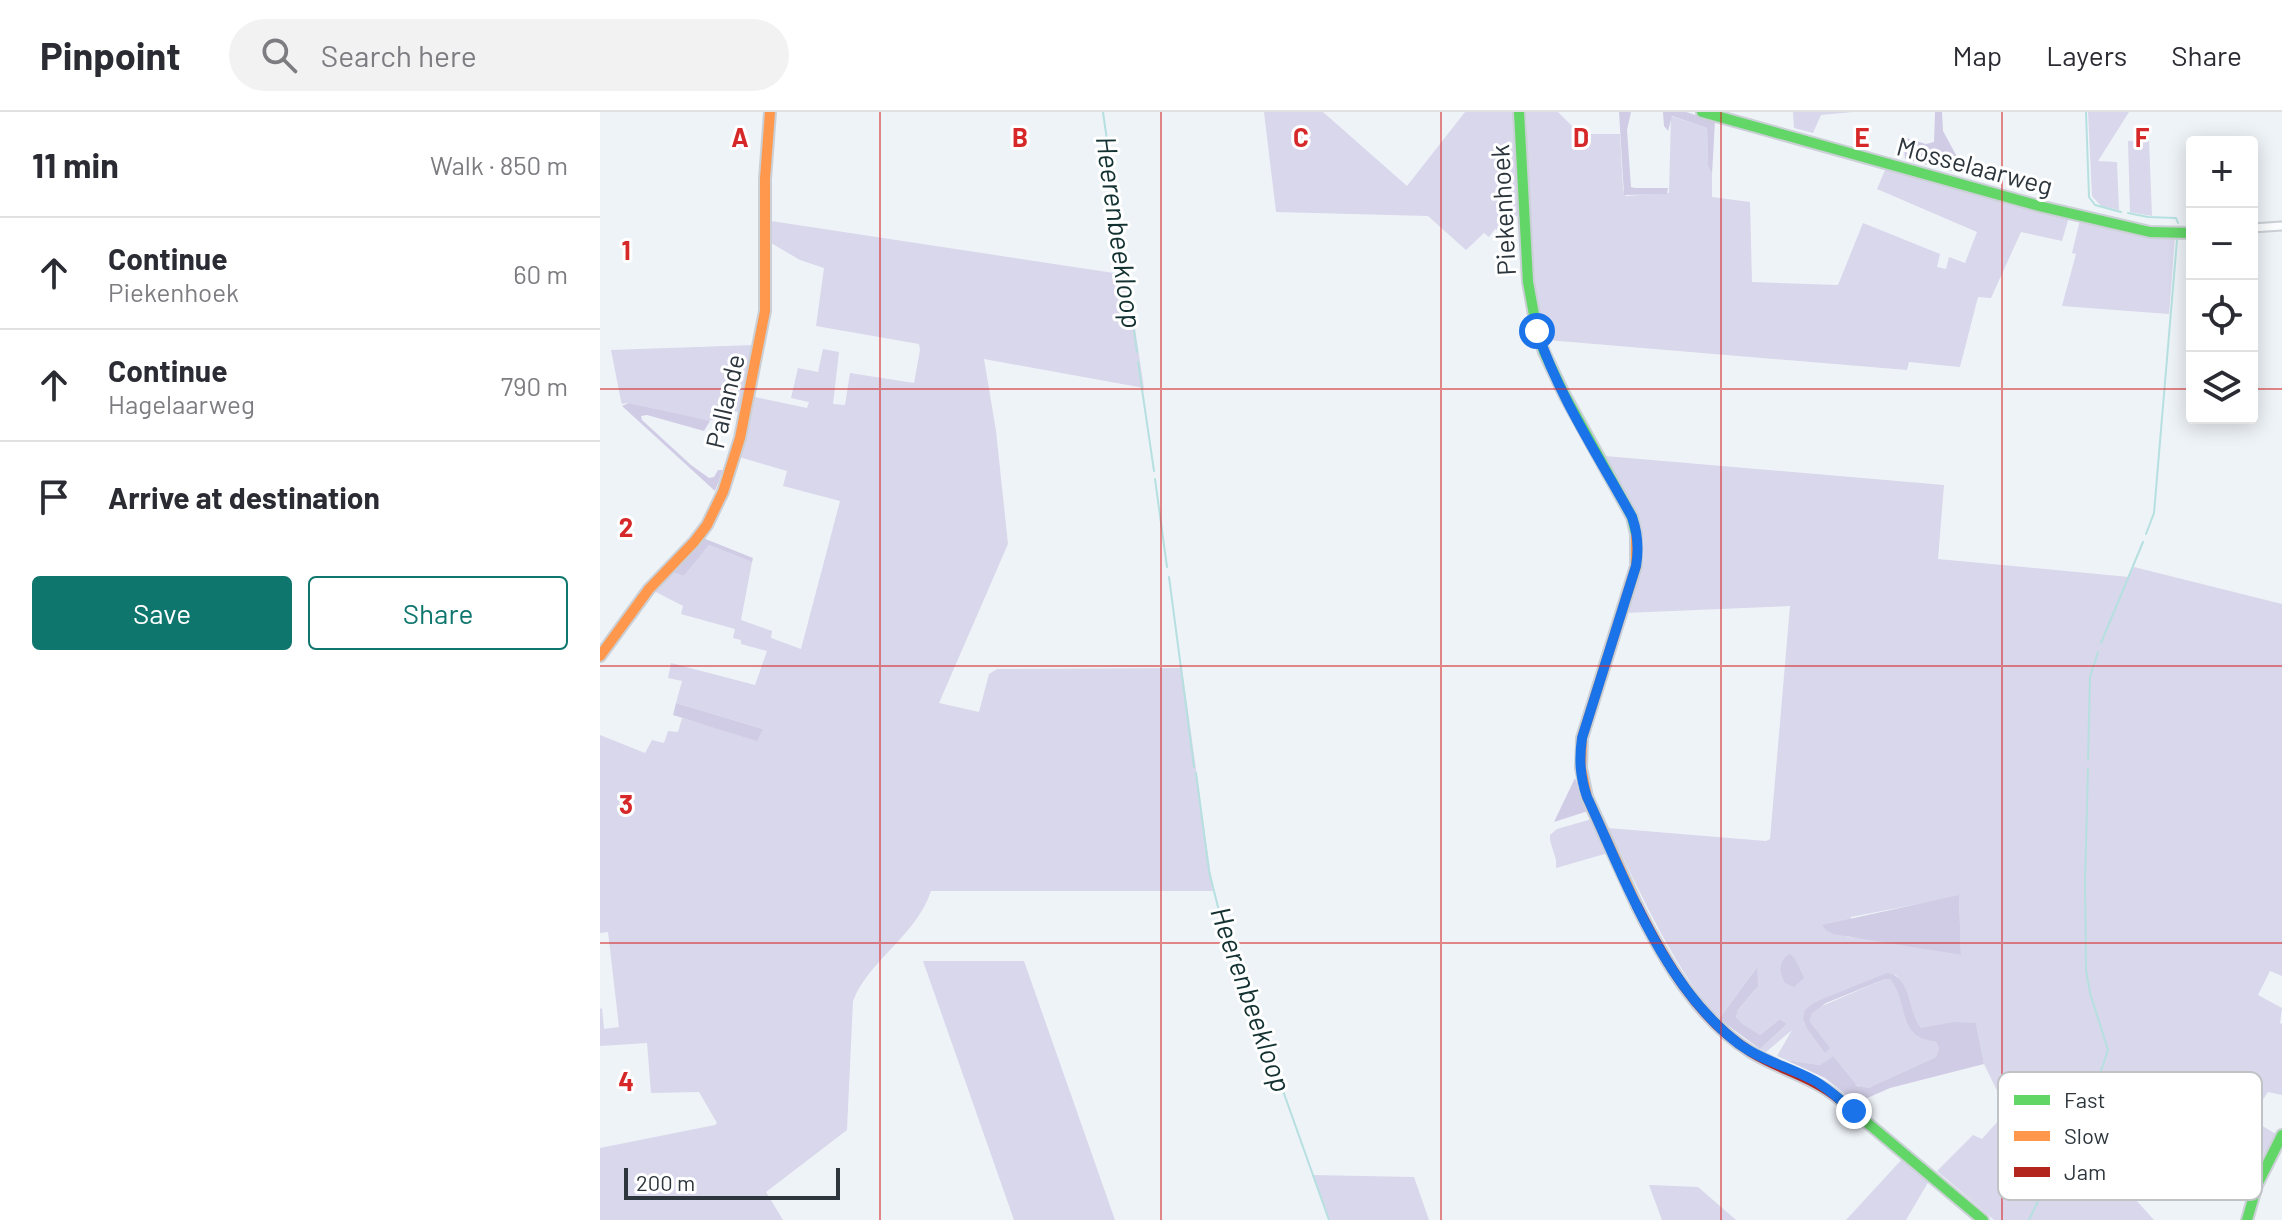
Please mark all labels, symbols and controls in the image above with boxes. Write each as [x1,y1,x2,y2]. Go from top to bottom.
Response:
search box [229,19,789,91]
text: Pinpoint [40,32,181,78]
icon: search [257,33,301,77]
text: Search here [321,37,477,73]
text: Map [1952,38,2002,72]
text: Layers [2046,38,2127,72]
text: Share [2171,38,2242,72]
text: A [731,121,749,152]
text: B [1012,121,1028,152]
text: C [1293,121,1309,152]
text: D [1573,121,1589,152]
text: E [1854,121,1870,152]
text: F [2135,121,2150,152]
street label: Mosselaarweg [1894,129,2056,201]
water label: Heerenbeekloop [1090,134,1150,330]
map controls [2186,136,2258,424]
button: + [2186,136,2258,208]
text: 11 min [32,144,119,185]
street label: Piekenhoek [1483,144,1521,276]
text: Walk · 850 m [430,149,568,180]
button: − [2186,208,2258,280]
text: 1 [621,234,631,265]
text: Continue [108,240,228,276]
icon: ahead [32,251,76,295]
text: 60 m [513,258,568,289]
text: Piekenhoek [108,276,239,307]
button: locate [2186,280,2258,352]
route start [1519,313,1555,349]
street label: Pallande [698,351,750,451]
text: Continue [108,352,228,388]
button: layers [2186,352,2258,424]
icon: ahead [32,363,76,407]
text: 790 m [501,370,568,401]
text: Hagelaarweg [108,388,255,419]
icon: arrive [32,475,76,519]
text: Arrive at destination [108,479,380,515]
text: 2 [619,511,633,542]
button: Save [32,576,292,650]
button: Share [308,576,568,650]
text: 3 [619,788,633,819]
water label: Heerenbeekloop [1204,902,1300,1096]
text: 4 [618,1065,634,1096]
legend [1998,1072,2262,1200]
text: Fast [2064,1086,2106,1112]
route end [1836,1093,1872,1129]
text: Slow [2064,1122,2109,1148]
text: Jam [2064,1158,2106,1184]
scale bar [624,1164,840,1200]
text: 200 m [636,1169,695,1195]

